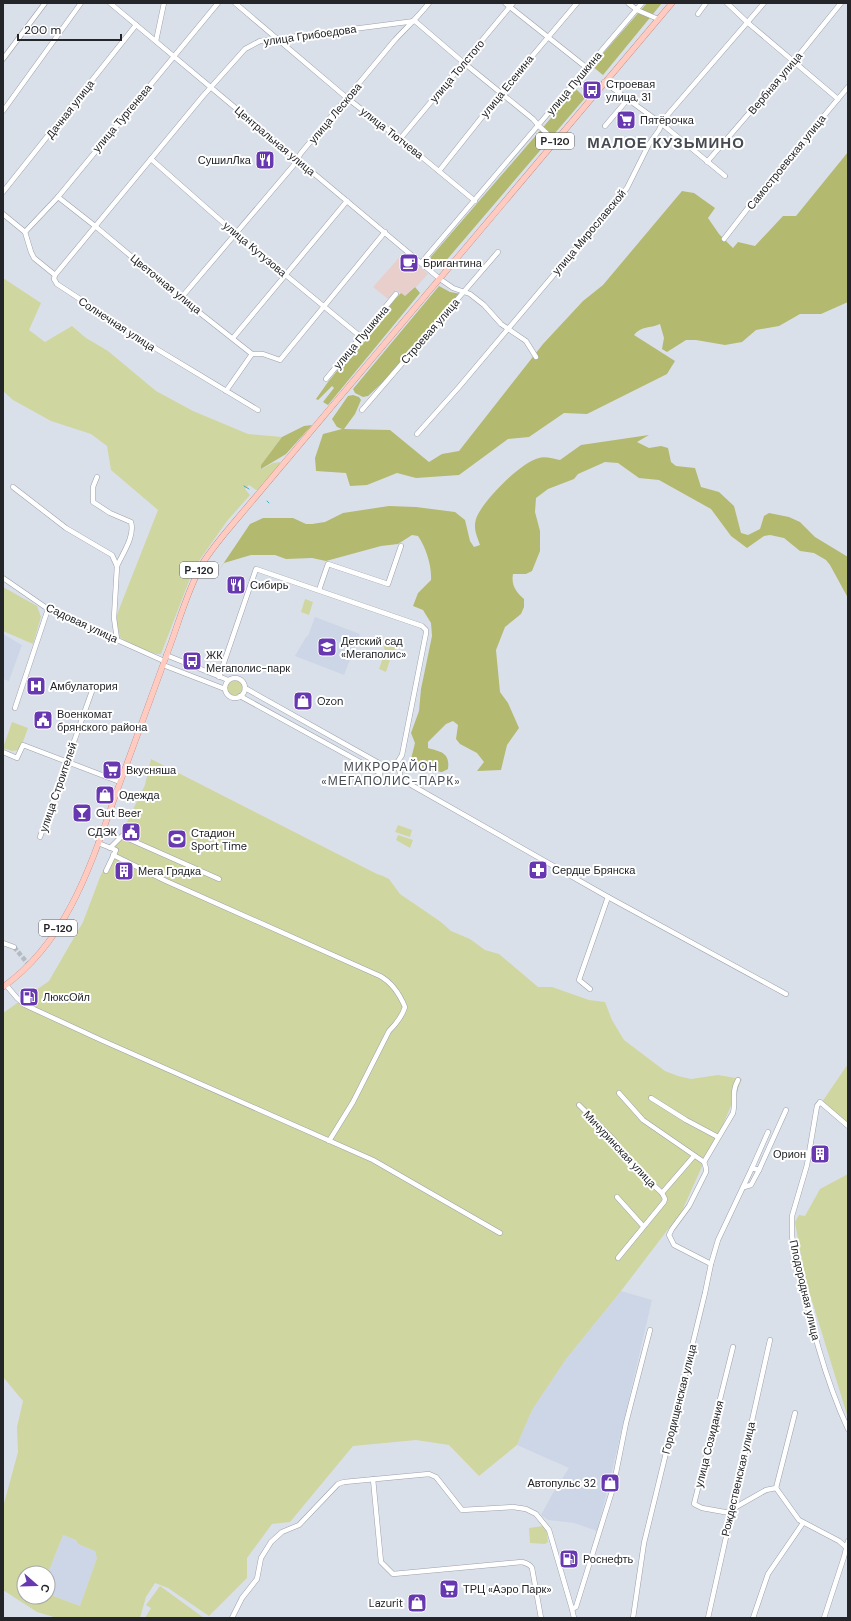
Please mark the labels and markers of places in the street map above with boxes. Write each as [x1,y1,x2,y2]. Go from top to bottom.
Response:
place label: Строевая улица, 31 [606,77,655,104]
bus stop icon: Строевая улица, 31 [581,79,603,101]
supermarket icon: Пятёрочка [615,109,637,131]
place label: Пятёрочка [640,113,695,127]
restaurant icon: СушилЛка [254,149,276,171]
place label: СушилЛка [198,153,252,167]
cafe icon: Бригантина [398,252,420,274]
place label: Бригантина [423,256,483,270]
restaurant icon: Сибирь [225,574,247,596]
place label: Сибирь [250,578,289,592]
place label: Детский сад «Мегаполис» [341,634,406,661]
school or university icon: Детский сад «Мегаполис» [316,636,338,658]
place label: ЖК Мегаполис-парк [206,648,290,675]
bus stop icon: ЖК Мегаполис-парк [181,650,203,672]
hospital icon: Амбулатория [25,675,47,697]
place label: Амбулатория [50,679,118,693]
shop icon: Ozon [292,690,314,712]
place label: Ozon [317,694,343,708]
place label: Военкомат брянского района [57,707,148,734]
public building icon: Военкомат брянского района [32,709,54,731]
supermarket icon: Вкусняша [101,759,123,781]
place label: Вкусняша [126,763,177,777]
shop icon: Одежда [94,784,116,806]
place label: Одежда [119,788,161,802]
bar icon: Gut Beer [71,802,93,824]
place label: Gut Beer [96,806,141,820]
public building icon: СДЭК [120,821,142,843]
place label: СДЭК [88,825,118,839]
place label: Стадион Sport Time [191,826,247,853]
sports icon: Стадион Sport Time [166,828,188,850]
pharmacy icon: Сердце Брянска [527,859,549,881]
building icon: Мега Грядка [113,860,135,882]
place label: Сердце Брянска [552,863,636,877]
place label: Мега Грядка [138,864,202,878]
fuel station icon: ЛюксОйл [18,986,40,1008]
place label: ЛюксОйл [43,990,90,1004]
building icon: Орион [809,1143,831,1165]
place label: Орион [773,1147,806,1161]
shop icon: Автопульс 32 [599,1472,621,1494]
place label: Автопульс 32 [527,1476,596,1490]
fuel station icon: Роснефть [558,1548,580,1570]
place label: Роснефть [583,1552,634,1566]
supermarket icon: ТРЦ «Аэро Парк» [438,1578,460,1600]
place label: ТРЦ «Аэро Парк» [463,1582,551,1596]
shop icon: Lazurit [406,1592,428,1614]
place label: Lazurit [369,1596,403,1610]

